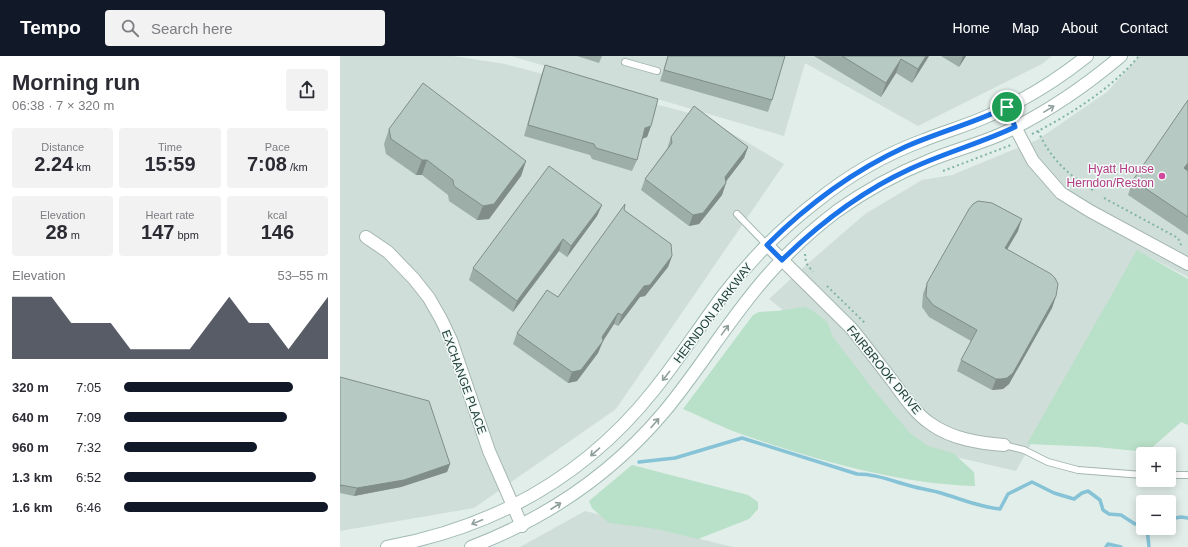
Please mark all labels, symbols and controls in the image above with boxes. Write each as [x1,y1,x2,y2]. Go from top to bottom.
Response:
search box [105,10,385,46]
text: Tempo [20,17,81,38]
icon: search [119,17,141,39]
text: Search here [151,20,233,37]
text: Home [953,20,990,36]
text: Map [1012,20,1039,36]
text: About [1061,20,1098,36]
text: Contact [1120,20,1168,36]
button: share [286,69,328,111]
text: Morning run [12,70,140,95]
pin [990,90,1024,124]
icon: arrive [996,96,1018,118]
text: 06:38 · 7 × 320 m [12,98,114,113]
one-way arrow [1043,104,1055,112]
text: Distance [41,141,84,153]
text: Time [158,141,182,153]
text: Pace [265,141,290,153]
text: 2.24 [34,153,73,175]
text: 15:59 [144,153,196,175]
text: 7:08 [247,153,287,175]
text: km [73,161,91,173]
text: /km [287,161,308,173]
place label: Hyatt House Herndon/Reston [1067,162,1154,190]
marker: Hyatt House Herndon/Reston [1157,171,1167,181]
text: Elevation [40,209,85,221]
text: Heart rate [146,209,194,221]
text: kcal [268,209,287,221]
text: 28 [45,221,68,243]
text: 147 [141,221,174,243]
text: 146 [261,221,294,243]
text: m [68,229,80,241]
text: bpm [174,229,199,241]
street label: HERNDON PARKWAY [671,260,755,366]
text: Elevation [12,268,65,283]
text: 53–55 m [277,268,328,283]
street label: FAIRBROOK DRIVE [844,323,924,417]
one-way arrow [721,325,729,336]
street label: EXCHANGE PLACE [439,328,489,436]
one-way arrow [661,370,670,381]
text: 320 m [12,380,49,395]
text: 7:05 [76,380,101,395]
text: 640 m [12,410,49,425]
text: 7:09 [76,410,101,425]
one-way arrow [650,417,659,428]
text: 960 m [12,440,49,455]
text: 7:32 [76,440,101,455]
one-way arrow [589,447,600,456]
map controls [1136,447,1176,535]
button: + [1136,447,1176,487]
text: 1.3 km [12,470,52,485]
text: 6:52 [76,470,101,485]
button: − [1136,495,1176,535]
text: 1.6 km [12,500,52,515]
text: 6:46 [76,500,101,515]
one-way arrow [550,502,561,510]
one-way arrow [471,519,483,526]

